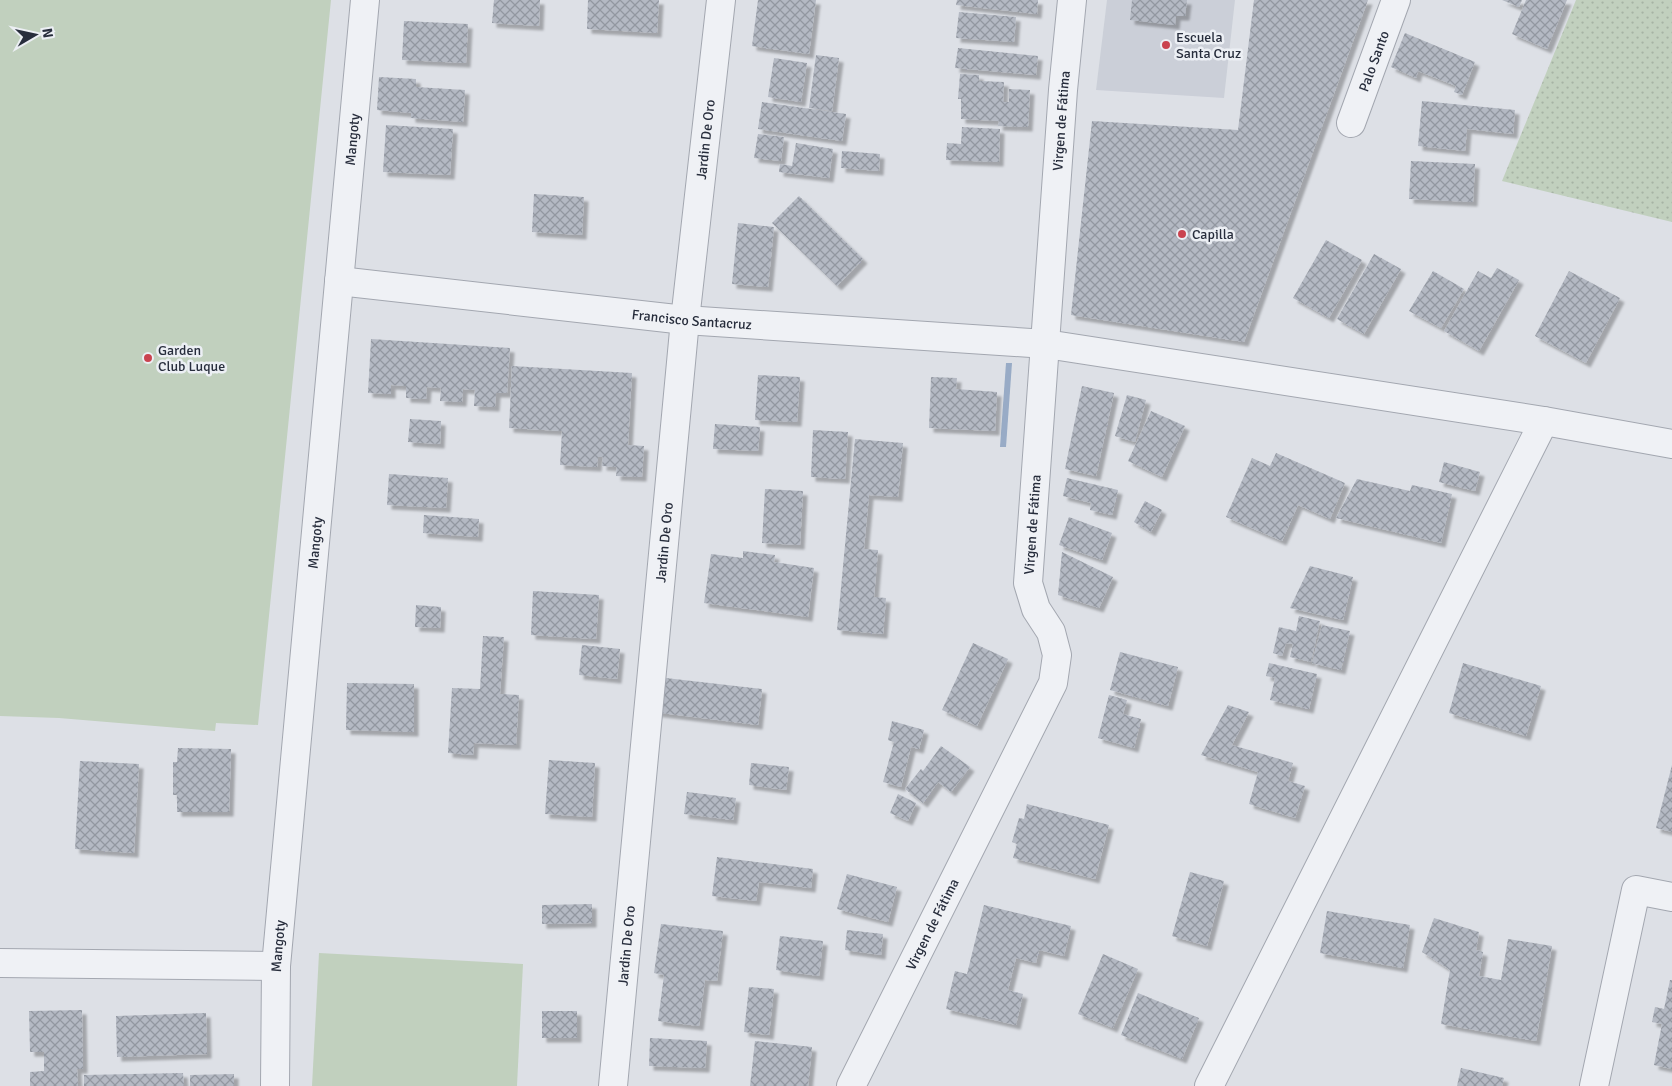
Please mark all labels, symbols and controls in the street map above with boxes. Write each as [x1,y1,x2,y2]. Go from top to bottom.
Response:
north arrow [10,10,60,60]
text: N [38,27,57,39]
street label: Palo Santo [1355,28,1393,94]
place label: Escuela Santa Cruz [1176,29,1241,62]
marker: Escuela Santa Cruz [1160,39,1172,51]
street label: Virgen de Fátima [1049,70,1073,171]
street label: Jardin De Oro [692,99,718,180]
street label: Mangoty [341,112,363,166]
place label: Capilla [1192,226,1234,243]
marker: Capilla [1176,228,1188,240]
street label: Francisco Santacruz [631,306,753,333]
place label: Garden Club Luque [158,342,225,375]
marker: Garden Club Luque [142,352,154,364]
street label: Virgen de Fátima [1020,474,1044,575]
street label: Jardin De Oro [652,502,676,583]
street label: Mangoty [304,516,326,570]
street label: Virgen de Fátima [902,875,962,973]
street label: Jardin De Oro [614,905,638,987]
street label: Mangoty [267,919,289,972]

